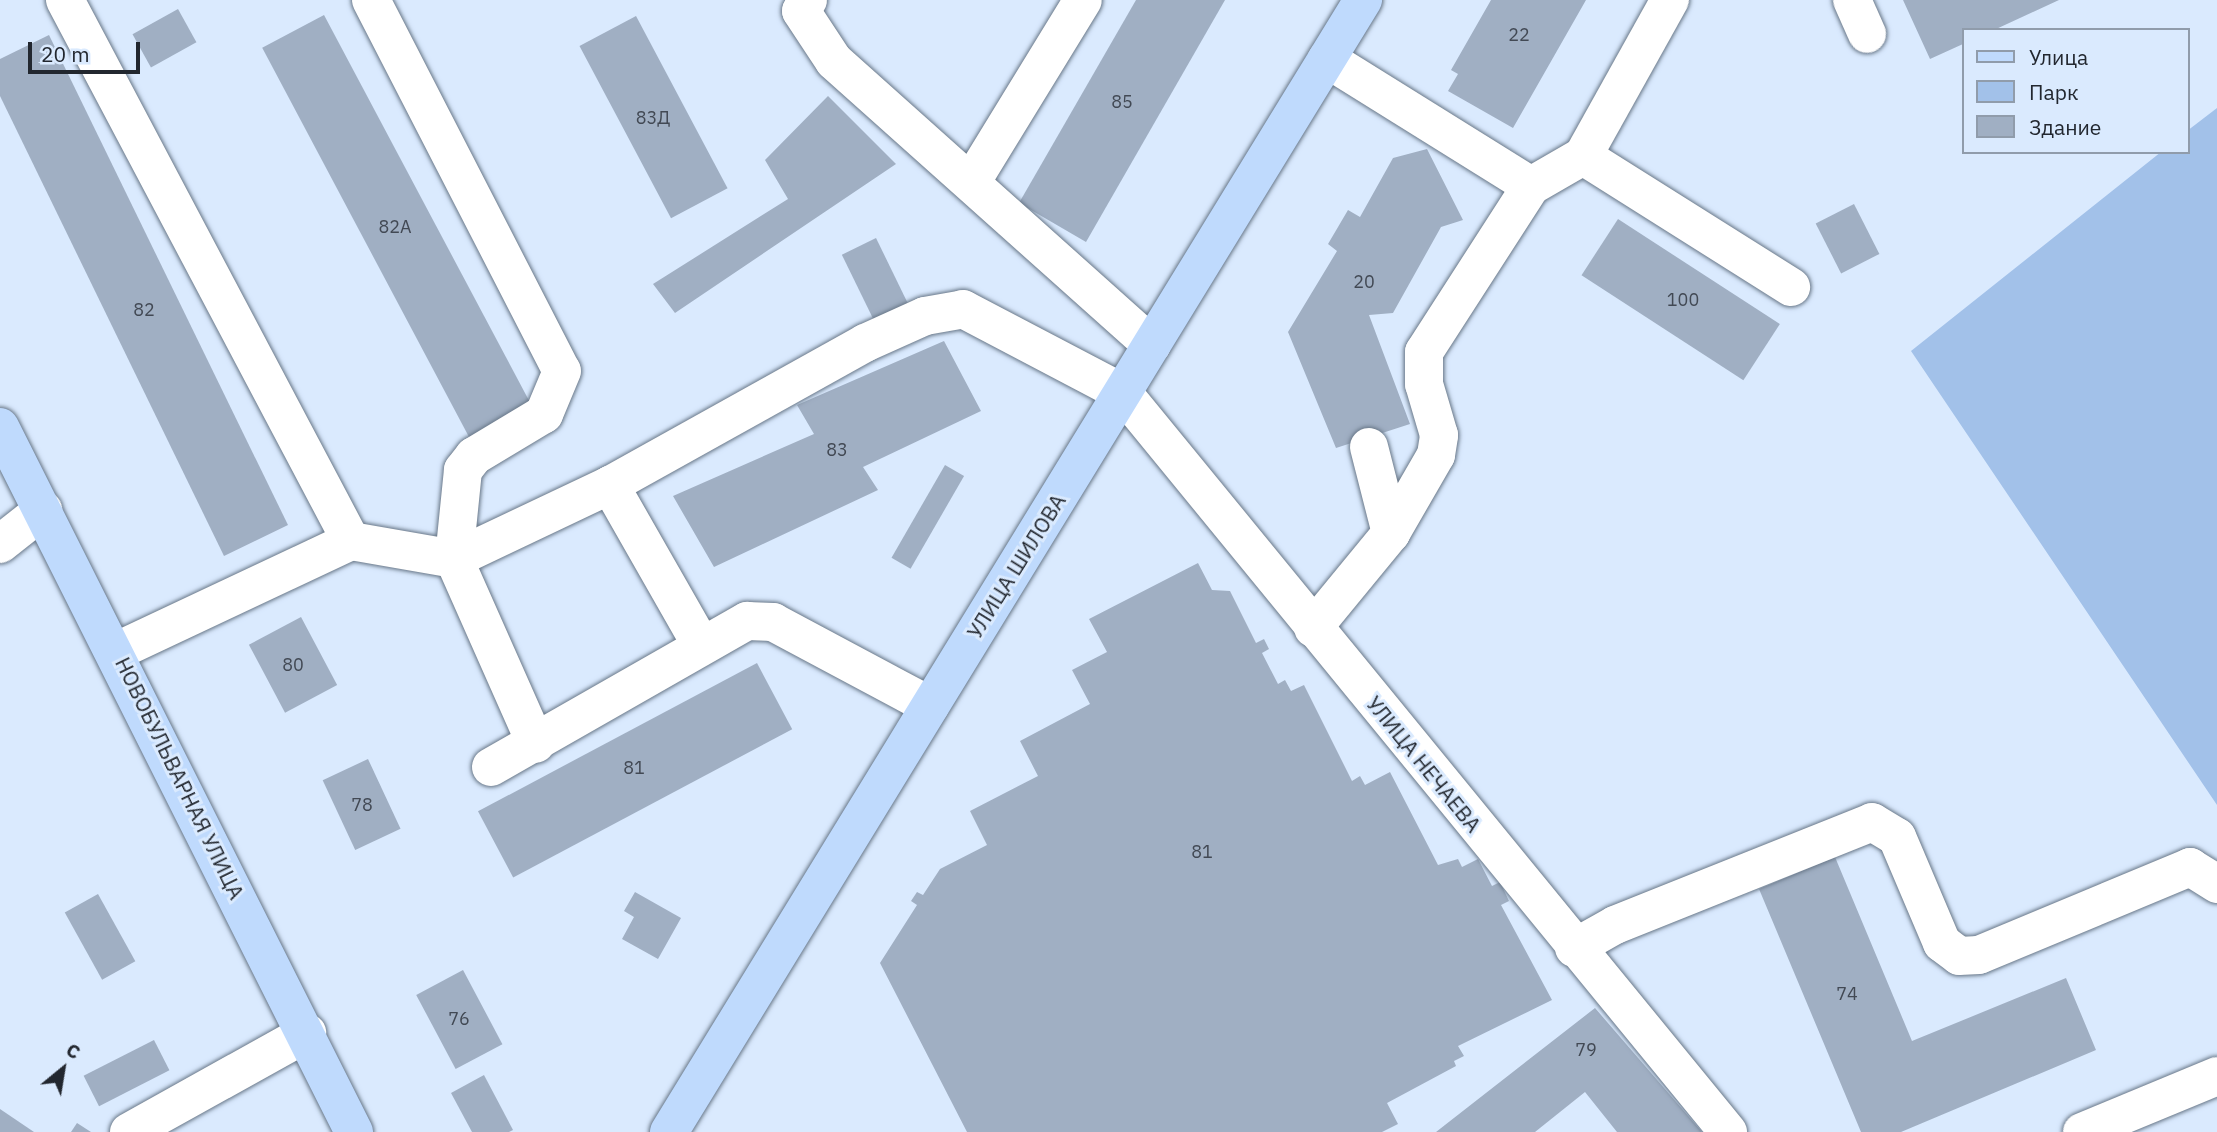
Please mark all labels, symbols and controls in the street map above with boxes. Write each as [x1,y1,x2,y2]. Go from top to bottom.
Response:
house number: 22 [1508,24,1530,46]
scale bar [32,28,144,72]
legend [1962,28,2189,154]
text: 20 m [41,40,90,68]
text: Улица [2029,43,2088,71]
text: Парк [2029,78,2079,106]
house number: 85 [1111,91,1133,113]
house number: 83Д [636,107,670,129]
text: Здание [2029,113,2101,141]
house number: 82А [378,216,412,238]
house number: 20 [1353,271,1375,293]
house number: 100 [1667,289,1699,311]
house number: 82 [133,299,155,321]
house number: 83 [826,439,848,461]
street label: УЛИЦА ШИЛОВА [961,489,1071,643]
street label: НОВОБУЛЬВАРНАЯ УЛИЦА [110,653,250,903]
house number: 80 [282,654,304,676]
street label: УЛИЦА НЕЧАЕВА [1361,691,1487,837]
house number: 81 [623,757,645,779]
house number: 78 [351,794,373,816]
house number: 81 [1191,841,1213,863]
house number: 74 [1836,983,1858,1005]
house number: 76 [448,1008,470,1030]
north arrow [28,1034,98,1104]
text: С [62,1037,85,1064]
house number: 79 [1575,1039,1597,1061]

